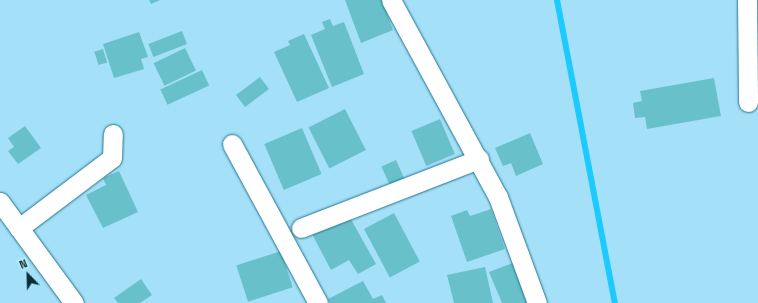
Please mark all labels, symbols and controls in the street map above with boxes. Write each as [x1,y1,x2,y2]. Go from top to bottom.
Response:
north arrow [8,255,48,295]
text: N [17,256,29,272]

